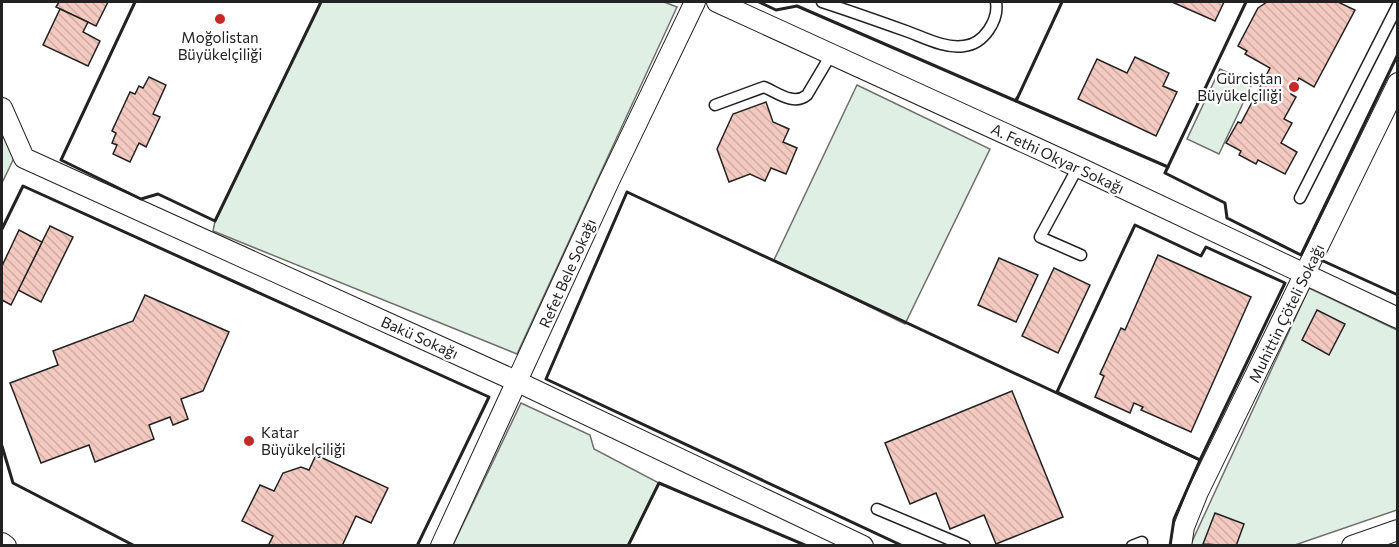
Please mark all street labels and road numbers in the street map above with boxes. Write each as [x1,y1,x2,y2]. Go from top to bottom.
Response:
street label: A. Fethi Okyar Sokağı [989,119,1127,197]
street label: Refet Bele Sokağı [535,216,599,330]
street label: Muhittin Çöteli Sokağı [1245,241,1327,385]
street label: Bakü Sokağı [379,312,461,362]

